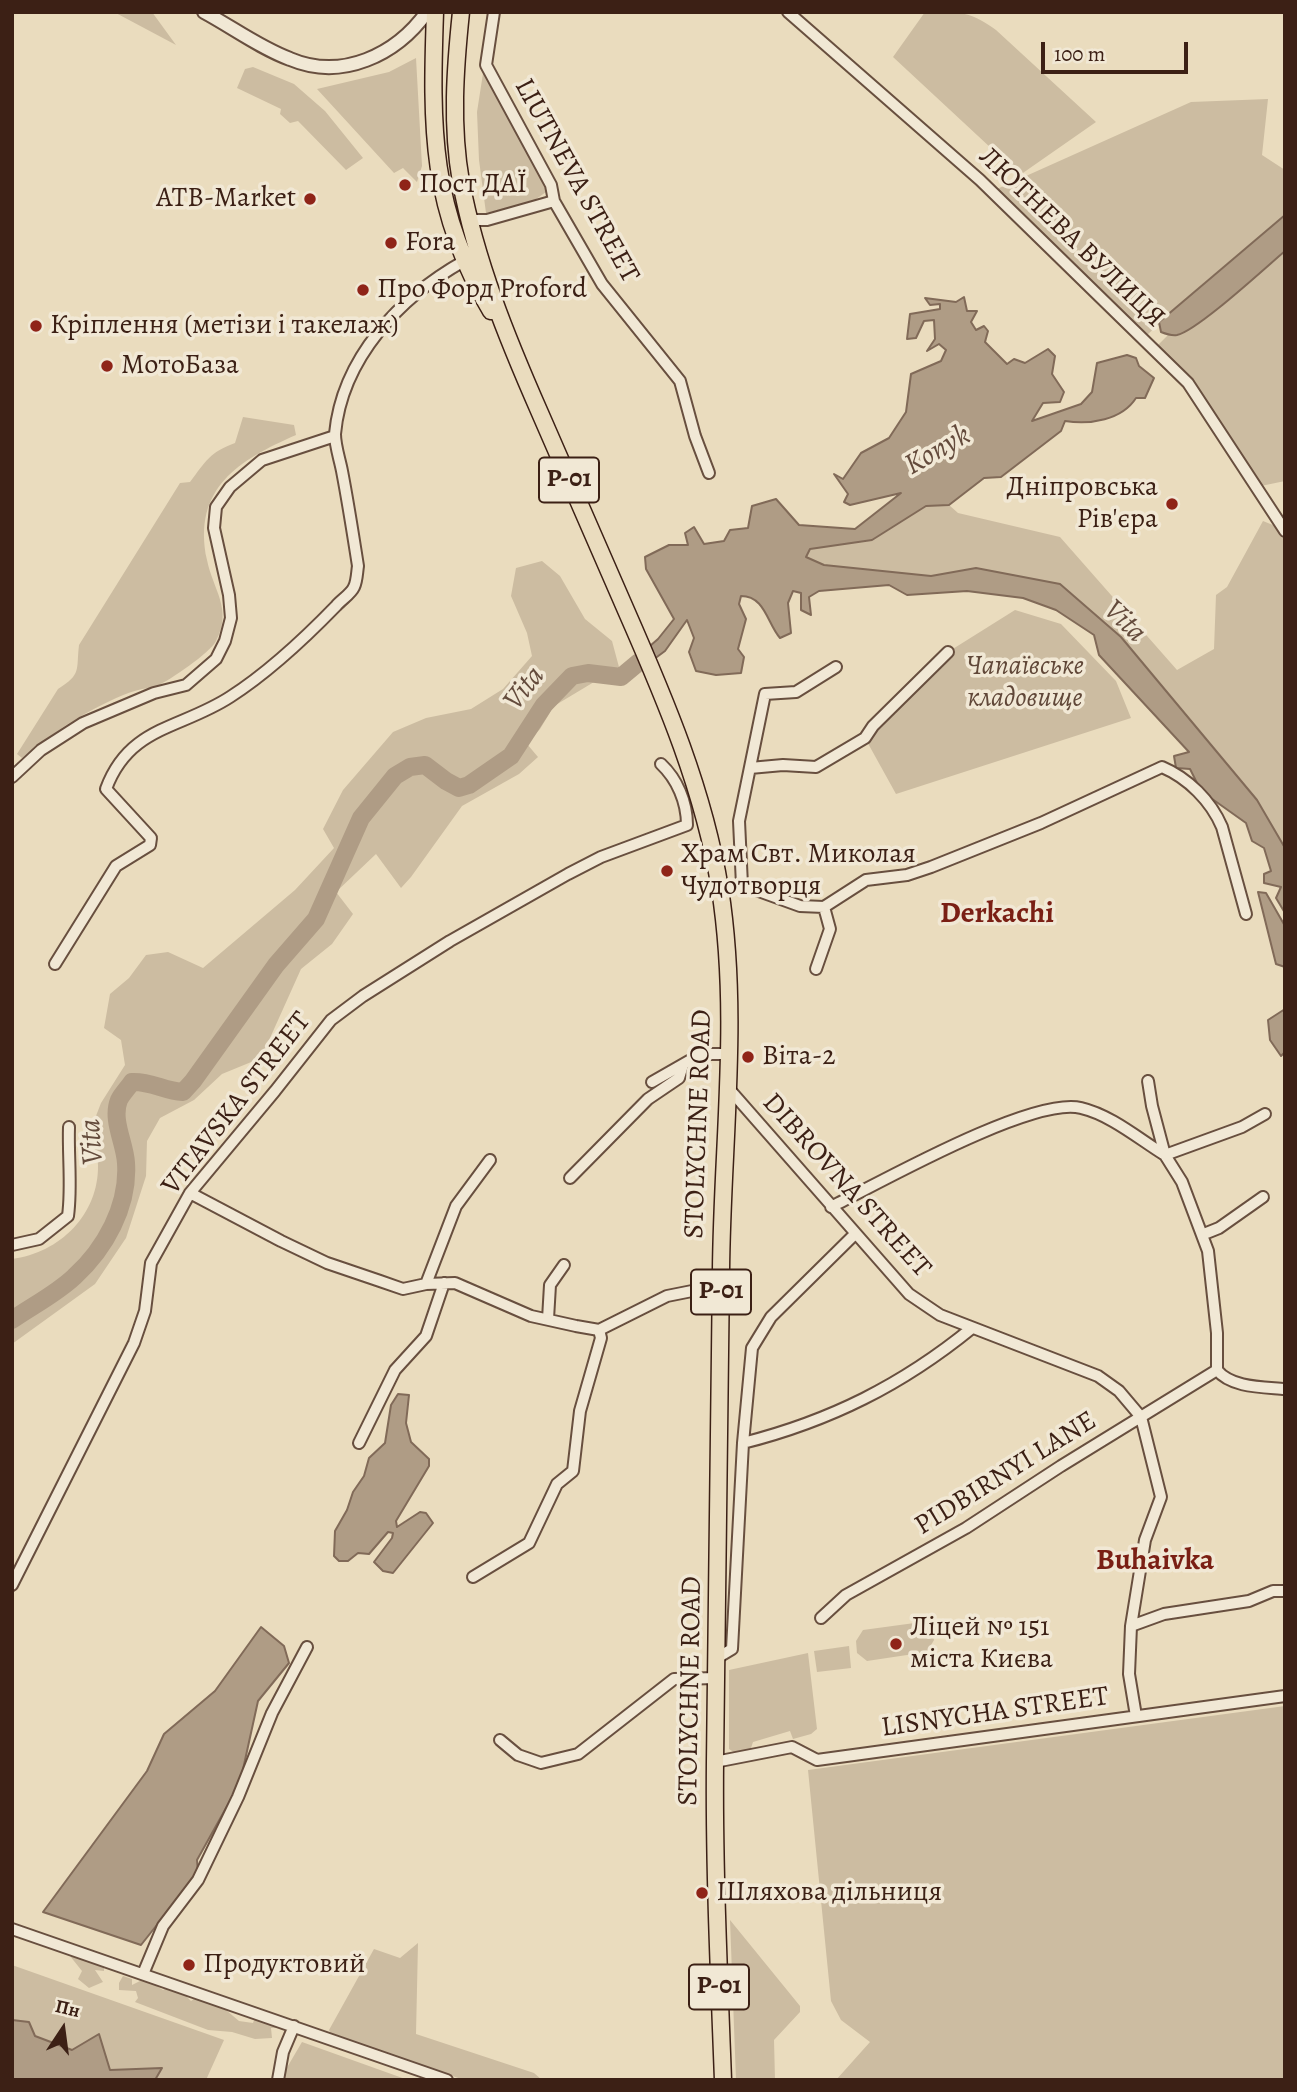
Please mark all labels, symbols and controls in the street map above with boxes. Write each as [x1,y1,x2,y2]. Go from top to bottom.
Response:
scale bar [1045,28,1192,72]
text: 100 m [1054,40,1105,68]
street label: LIUTNEVA STREET [506,73,646,289]
street label: ЛЮТНЕВА ВУЛИЦЯ [971,141,1171,335]
place label: Пост ДАЇ [419,168,527,202]
marker: Пост ДАЇ [397,177,413,193]
place label: ATB-Market [156,182,296,216]
marker: ATB-Market [302,191,318,207]
place label: Fora [405,226,456,260]
marker: Fora [383,235,399,251]
place label: Про Форд Proford [377,273,587,307]
marker: Про Форд Proford [355,282,371,298]
place label: Кріплення (метізи і такелаж) [50,309,399,343]
marker: Кріплення (метізи і такелаж) [28,318,44,334]
place label: МотоБаза [121,349,239,383]
marker: МотоБаза [99,358,115,374]
water label: Konyk [899,418,977,484]
road number: Р-01 [539,458,599,502]
place label: Дніпровська Рів'єра [1007,471,1158,537]
marker: Дніпровська Рів'єра [1164,496,1180,512]
water label: Vita [1095,593,1153,651]
park label: Чапаївське кладовище [966,650,1084,716]
water label: Vita [497,660,553,718]
place label: Храм Свт. Миколая Чудотворця [681,838,916,904]
marker: Храм Свт. Миколая Чудотворця [659,863,675,879]
district label: Derkachi [940,897,1054,933]
street label: VITAVSKA STREET [155,1006,319,1202]
street label: STOLYCHNE ROAD [678,1009,720,1239]
place label: Віта-2 [762,1040,836,1074]
marker: Віта-2 [740,1049,756,1065]
street label: DIBROVNA STREET [754,1087,938,1285]
water label: Vita [73,1118,113,1166]
road number: Р-01 [691,1270,751,1315]
street label: PIDBIRNYI LANE [909,1405,1103,1543]
district label: Buhaivka [1096,1544,1214,1580]
street label: STOLYCHNE ROAD [672,1576,710,1806]
place label: Ліцей № 151 міста Києва [910,1611,1053,1677]
marker: Ліцей № 151 міста Києва [888,1636,904,1652]
street label: LISNYCHA STREET [879,1680,1111,1746]
place label: Шляхова дільниця [716,1876,942,1910]
marker: Шляхова дільниця [694,1885,710,1901]
place label: Продуктовий [203,1948,365,1982]
marker: Продуктовий [181,1957,197,1973]
road number: Р-01 [689,1964,749,2010]
text: Пн [53,1993,83,2024]
north arrow [28,1994,98,2064]

